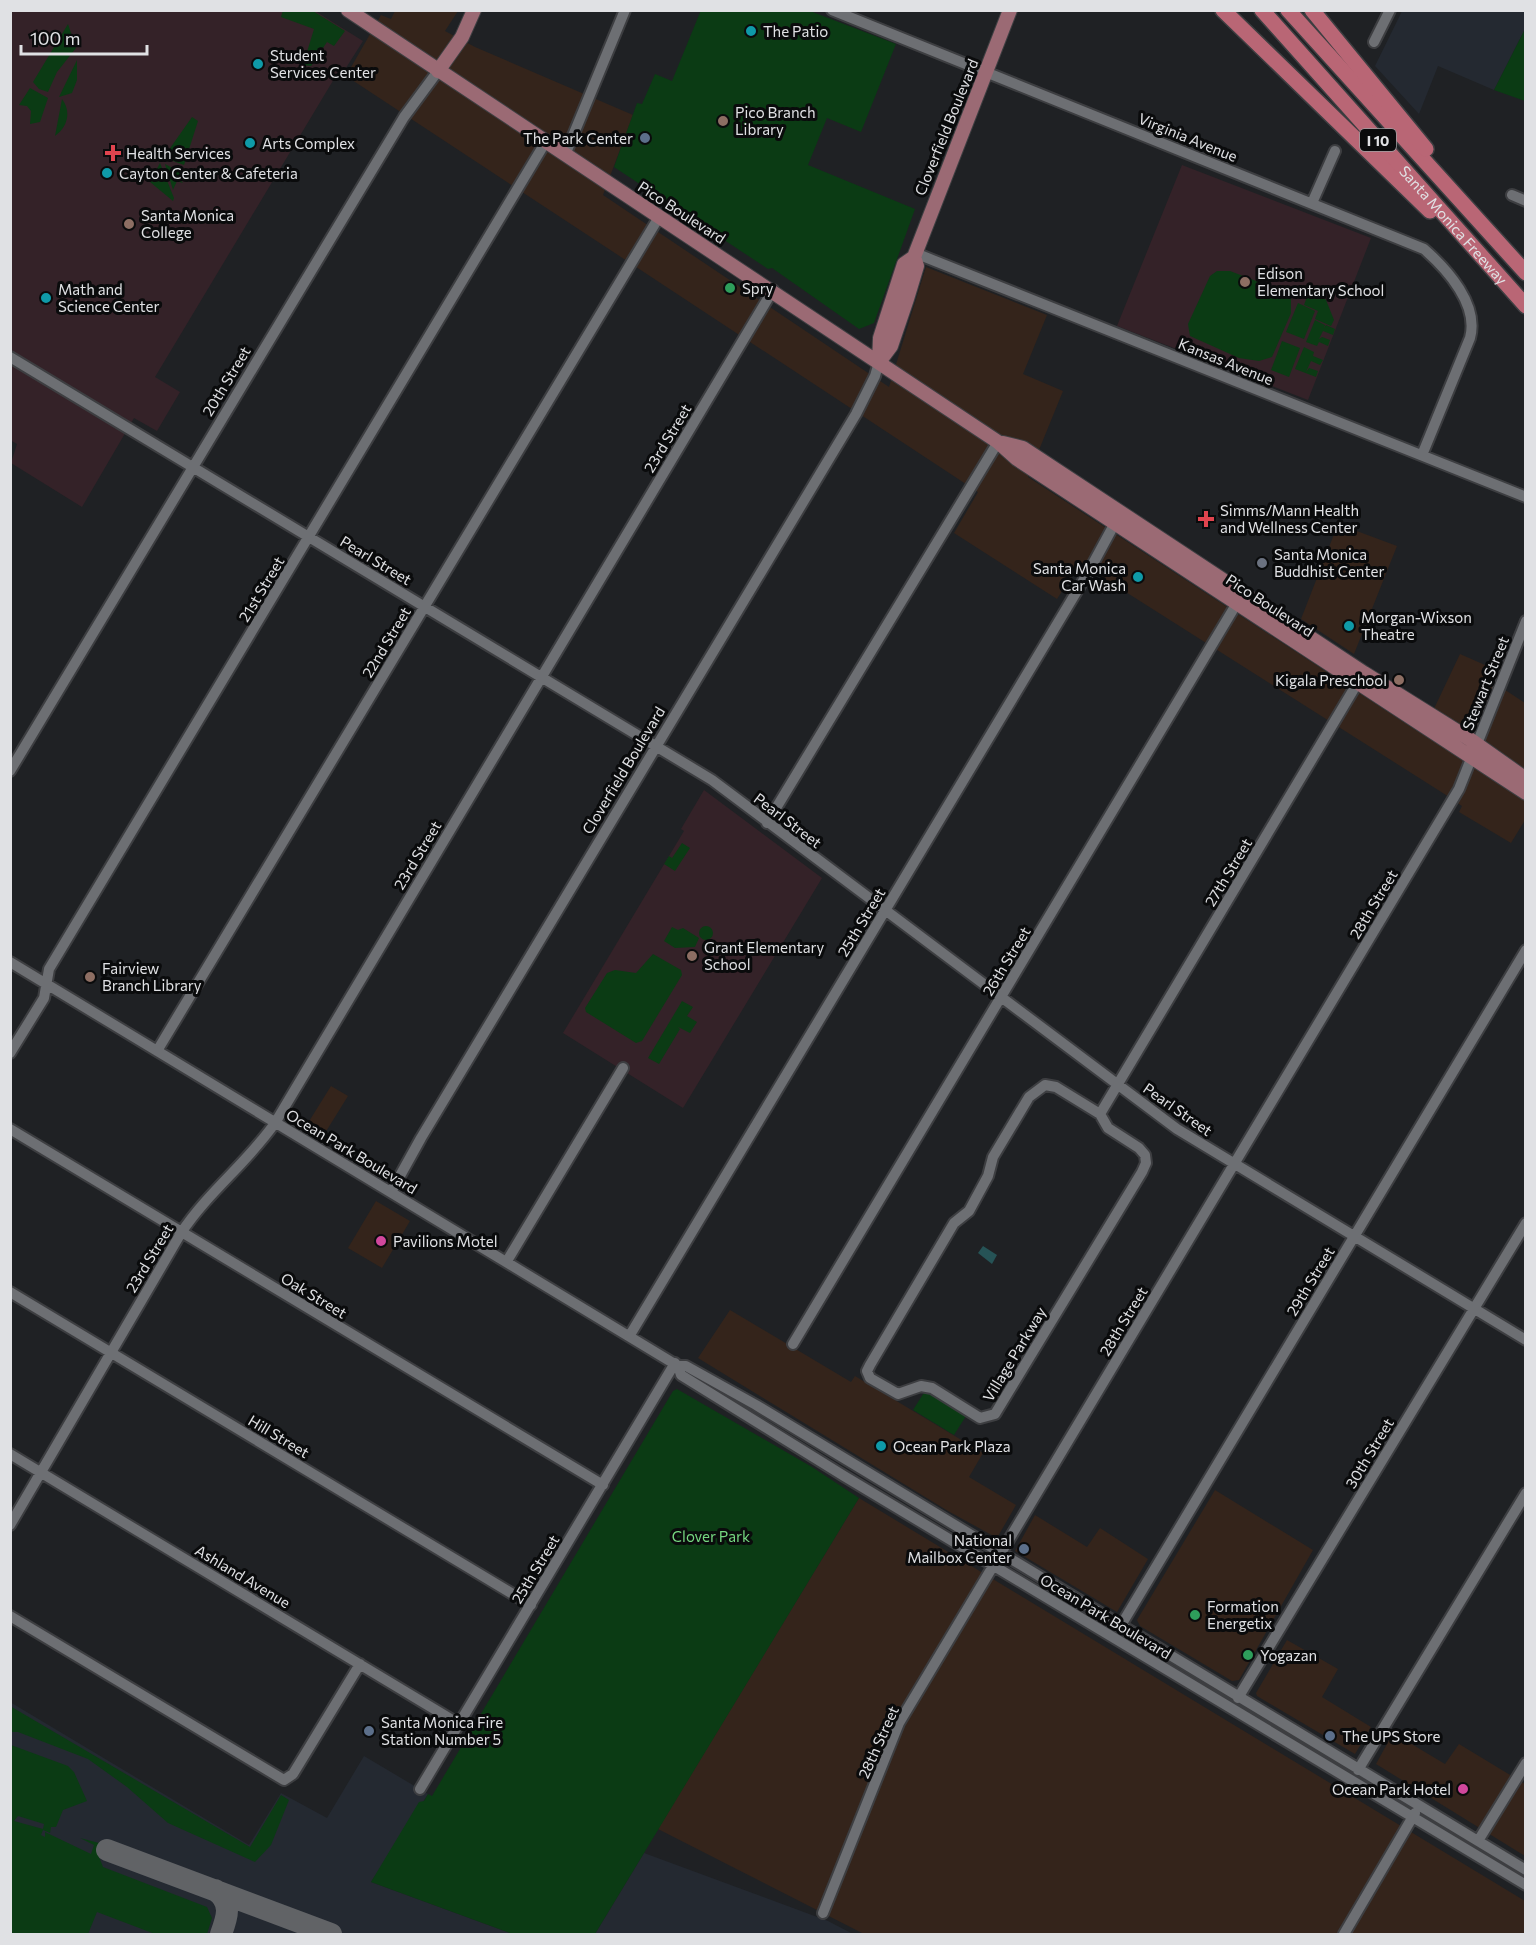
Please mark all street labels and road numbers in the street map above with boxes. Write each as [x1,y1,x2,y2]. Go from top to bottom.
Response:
street label: Cloverfield Boulevard [910,56,982,198]
street label: Virginia Avenue [1136,109,1240,165]
road number: I 10 [1360,129,1396,151]
street label: Santa Monica Freeway [1396,162,1512,288]
street label: Pico Boulevard [635,177,729,247]
street label: Kansas Avenue [1176,334,1276,388]
street label: 20th Street [198,343,254,419]
street label: 23rd Street [640,401,694,475]
street label: Pearl Street [337,532,415,588]
street label: 21st Street [235,553,287,625]
street label: Pico Boulevard [1223,570,1317,640]
street label: 22nd Street [358,603,414,681]
street label: Stewart Street [1458,633,1512,733]
street label: Cloverfield Boulevard [578,703,668,837]
street label: Pearl Street [751,789,825,851]
street label: 23rd Street [390,818,444,892]
street label: 27th Street [1201,835,1255,909]
street label: 28th Street [1345,866,1401,942]
street label: 25th Street [833,884,889,960]
street label: 26th Street [978,923,1034,999]
street label: Pearl Street [1140,1079,1216,1139]
street label: Ocean Park Boulevard [283,1105,421,1197]
street label: 23rd Street [122,1221,176,1295]
street label: 29th Street [1282,1243,1338,1319]
street label: Oak Street [278,1268,350,1322]
street label: 28th Street [1095,1283,1151,1359]
street label: Village Parkway [979,1303,1049,1405]
street label: Hill Street [245,1411,313,1461]
street label: 30th Street [1341,1415,1397,1491]
street label: 25th Street [507,1531,563,1607]
street label: Ashland Avenue [192,1541,294,1611]
street label: Ocean Park Boulevard [1037,1570,1175,1662]
street label: 28th Street [854,1703,902,1781]

